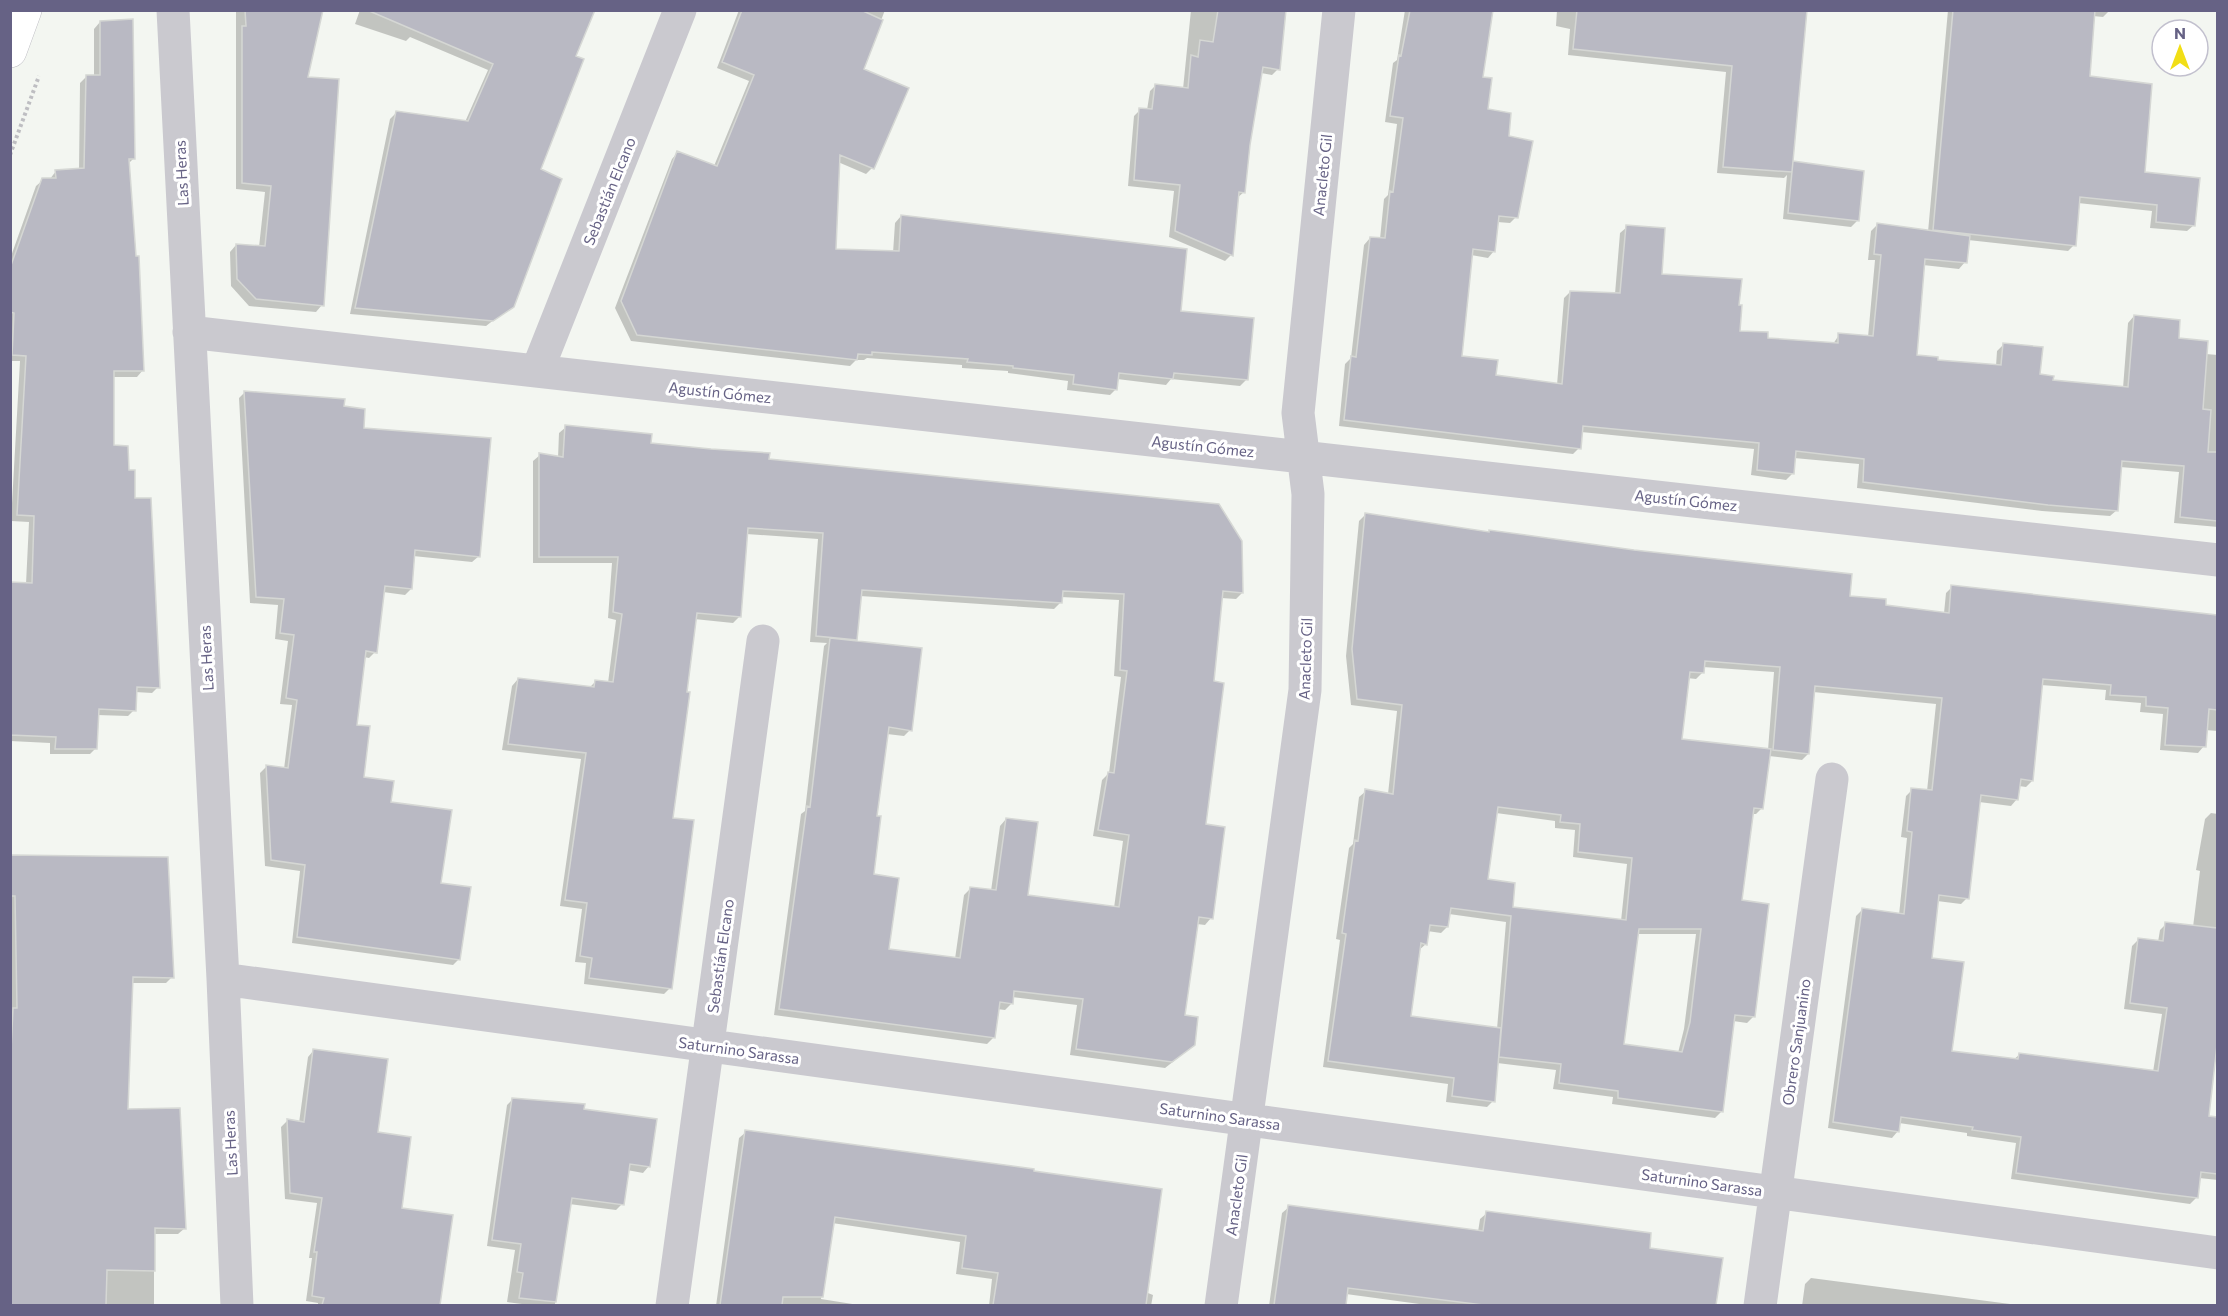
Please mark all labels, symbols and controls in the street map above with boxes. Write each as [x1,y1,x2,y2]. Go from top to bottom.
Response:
north arrow [2150,18,2210,78]
text: N [2174,23,2186,42]
street label: Anacleto Gil [1309,133,1335,217]
street label: Sebastián Elcano [579,134,639,248]
street label: Las Heras [170,140,192,206]
street label: Agustín Gómez [668,378,772,406]
street label: Agustín Gómez [1151,432,1255,460]
street label: Agustín Gómez [1634,486,1738,514]
street label: Anacleto Gil [1295,618,1315,700]
street label: Las Heras [195,625,217,691]
street label: Sebastián Elcano [703,898,737,1014]
street label: Obrero Sanjuanino [1778,978,1814,1106]
street label: Saturnino Sarassa [677,1033,801,1067]
street label: Saturnino Sarassa [1158,1099,1282,1133]
street label: Las Heras [219,1110,241,1176]
street label: Anacleto Gil [1221,1153,1251,1237]
street label: Saturnino Sarassa [1640,1165,1764,1199]

